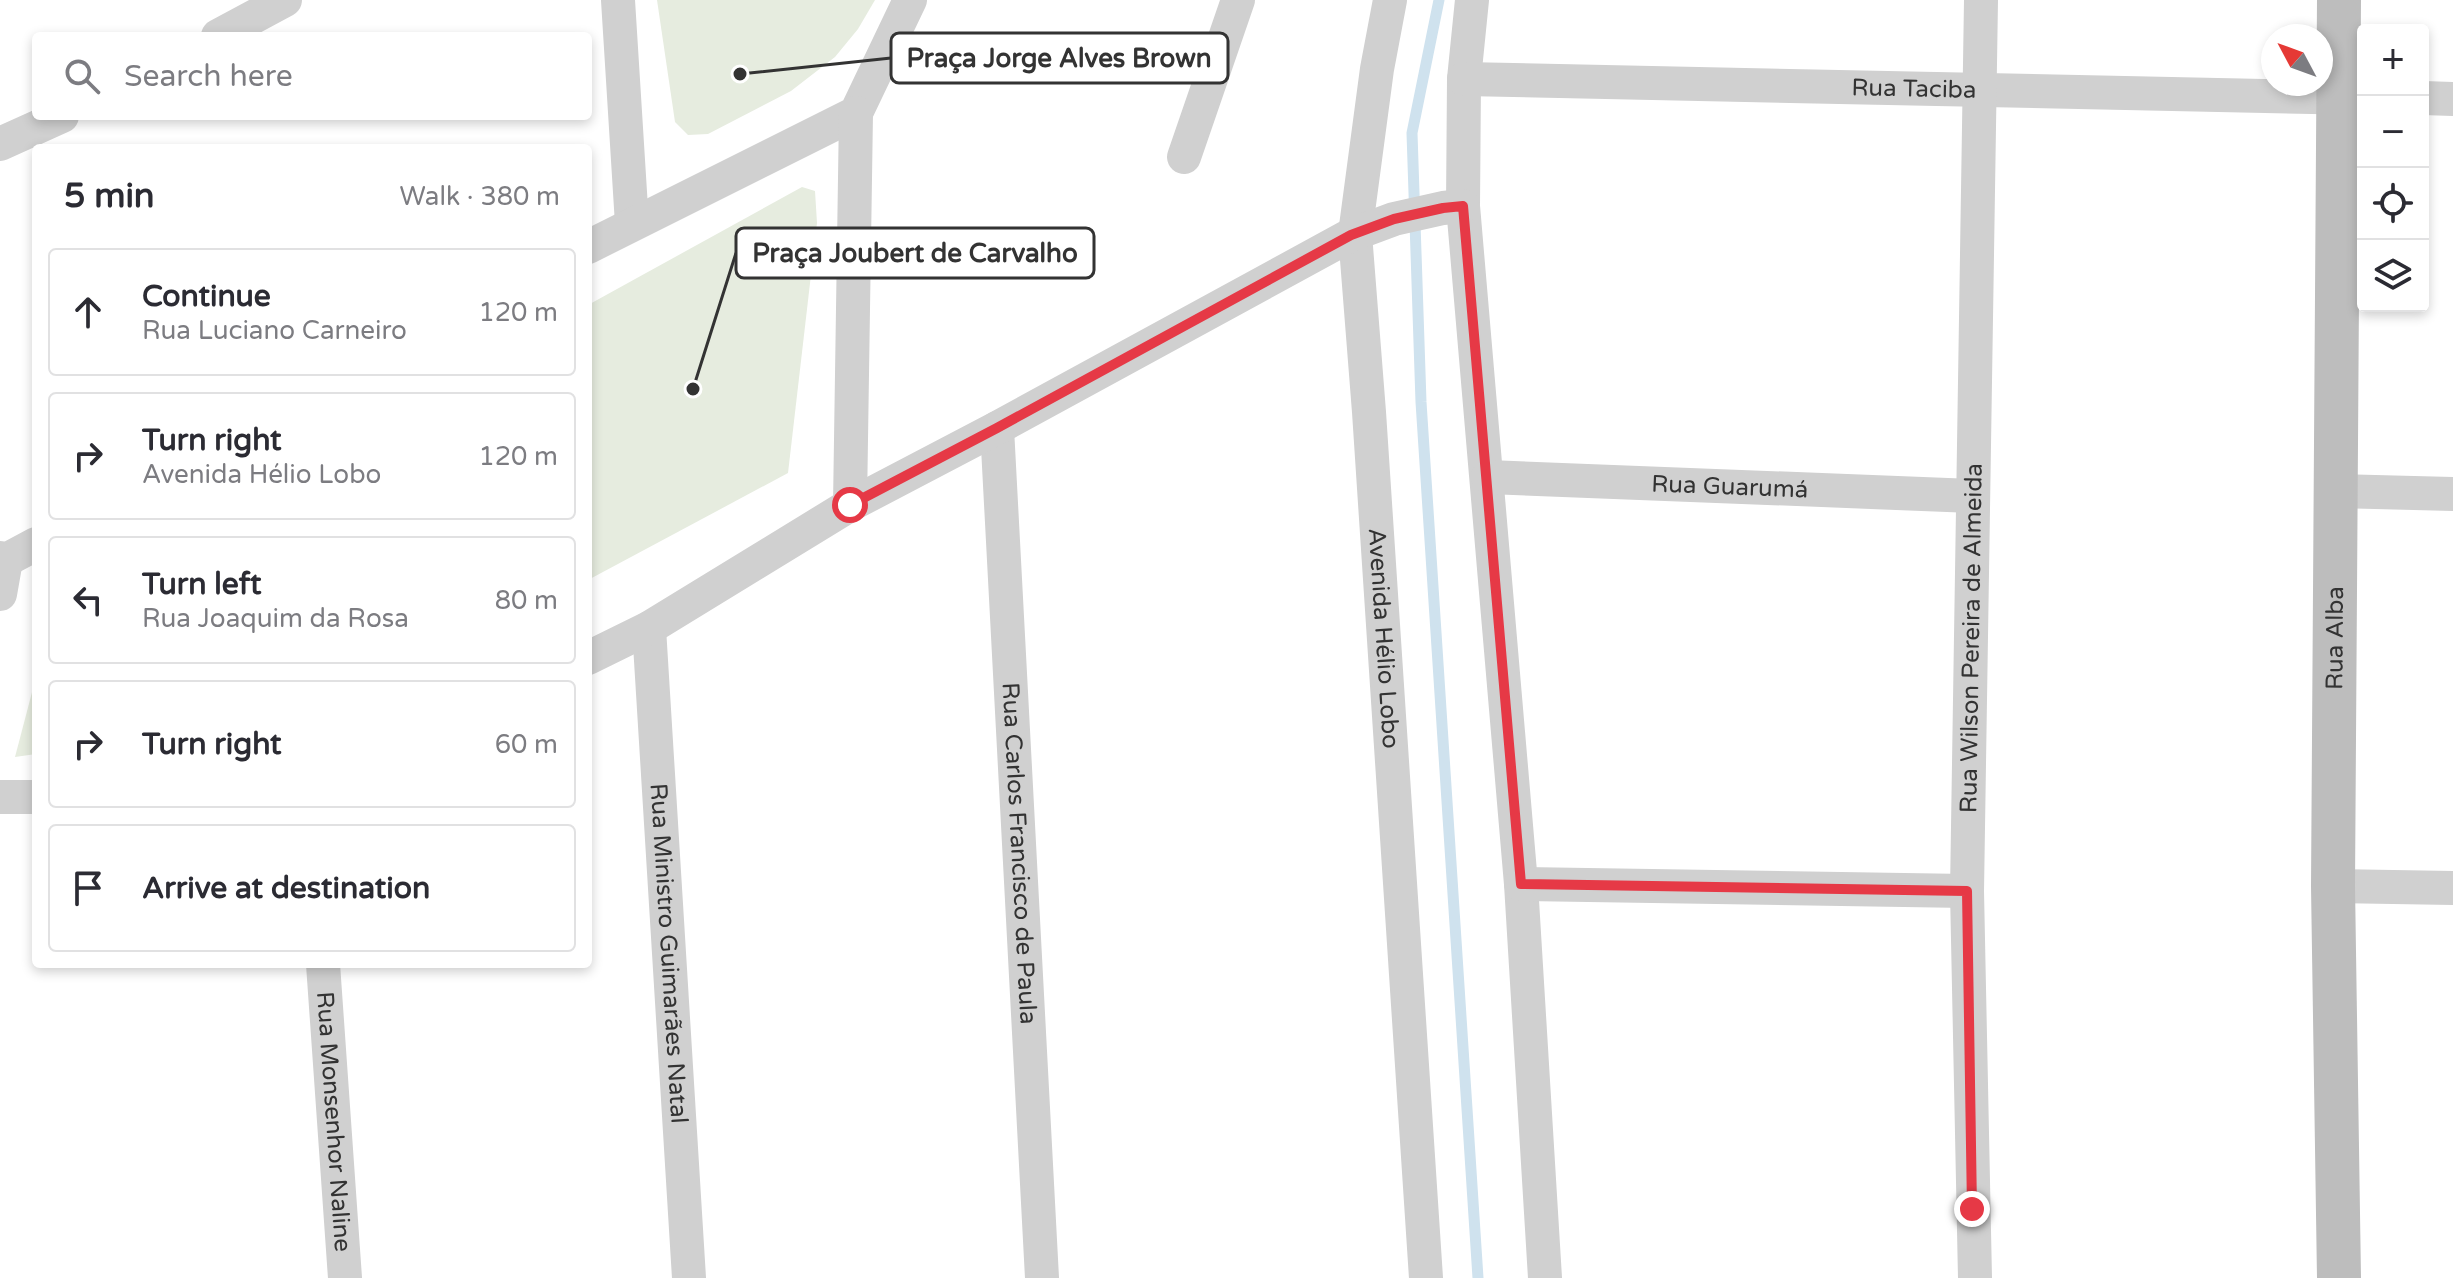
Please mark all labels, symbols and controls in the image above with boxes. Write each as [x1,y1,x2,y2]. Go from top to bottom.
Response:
north arrow [2261,24,2333,96]
map controls [2357,24,2429,312]
button: + [2357,24,2429,96]
search box [32,32,592,120]
callout: Praça Jorge Alves Brown [891,33,1228,83]
text: Praça Jorge Alves Brown [906,43,1212,74]
icon: search [60,54,104,98]
text: Search here [124,58,293,95]
street label: Rua Taciba [1851,73,1977,105]
button: − [2357,96,2429,168]
button: locate [2357,168,2429,240]
text: 5 min [64,176,155,217]
text: Walk · 380 m [400,181,560,212]
callout: Praça Joubert de Carvalho [736,228,1094,278]
text: Praça Joubert de Carvalho [752,238,1078,269]
button: layers [2357,240,2429,312]
text: Continue [142,278,271,315]
icon: ahead [66,290,110,334]
text: 120 m [478,297,558,328]
text: Rua Luciano Carneiro [142,315,407,346]
text: Turn right [142,422,282,459]
icon: right [66,434,110,478]
text: 120 m [478,441,558,472]
text: Avenida Hélio Lobo [142,459,381,490]
street label: Rua Wilson Pereira de Almeida [1954,463,1989,813]
street label: Rua Guarumá [1651,469,1809,505]
route start [832,487,868,523]
street label: Avenida Hélio Lobo [1362,527,1405,750]
text: Turn left [142,566,261,603]
icon: left [66,578,110,622]
text: 80 m [495,585,558,616]
street label: Rua Alba [2320,586,2350,690]
text: Rua Joaquim da Rosa [142,603,409,634]
street label: Rua Carlos Francisco de Paula [995,682,1043,1025]
icon: right [66,722,110,766]
text: Turn right [142,726,282,763]
text: 60 m [495,729,558,760]
street label: Rua Ministro Guimarães Natal [644,782,693,1124]
icon: arrive [66,866,110,910]
text: Arrive at destination [142,870,430,907]
street label: Rua Monsenhor Naline [310,990,357,1253]
route end [1954,1191,1990,1227]

